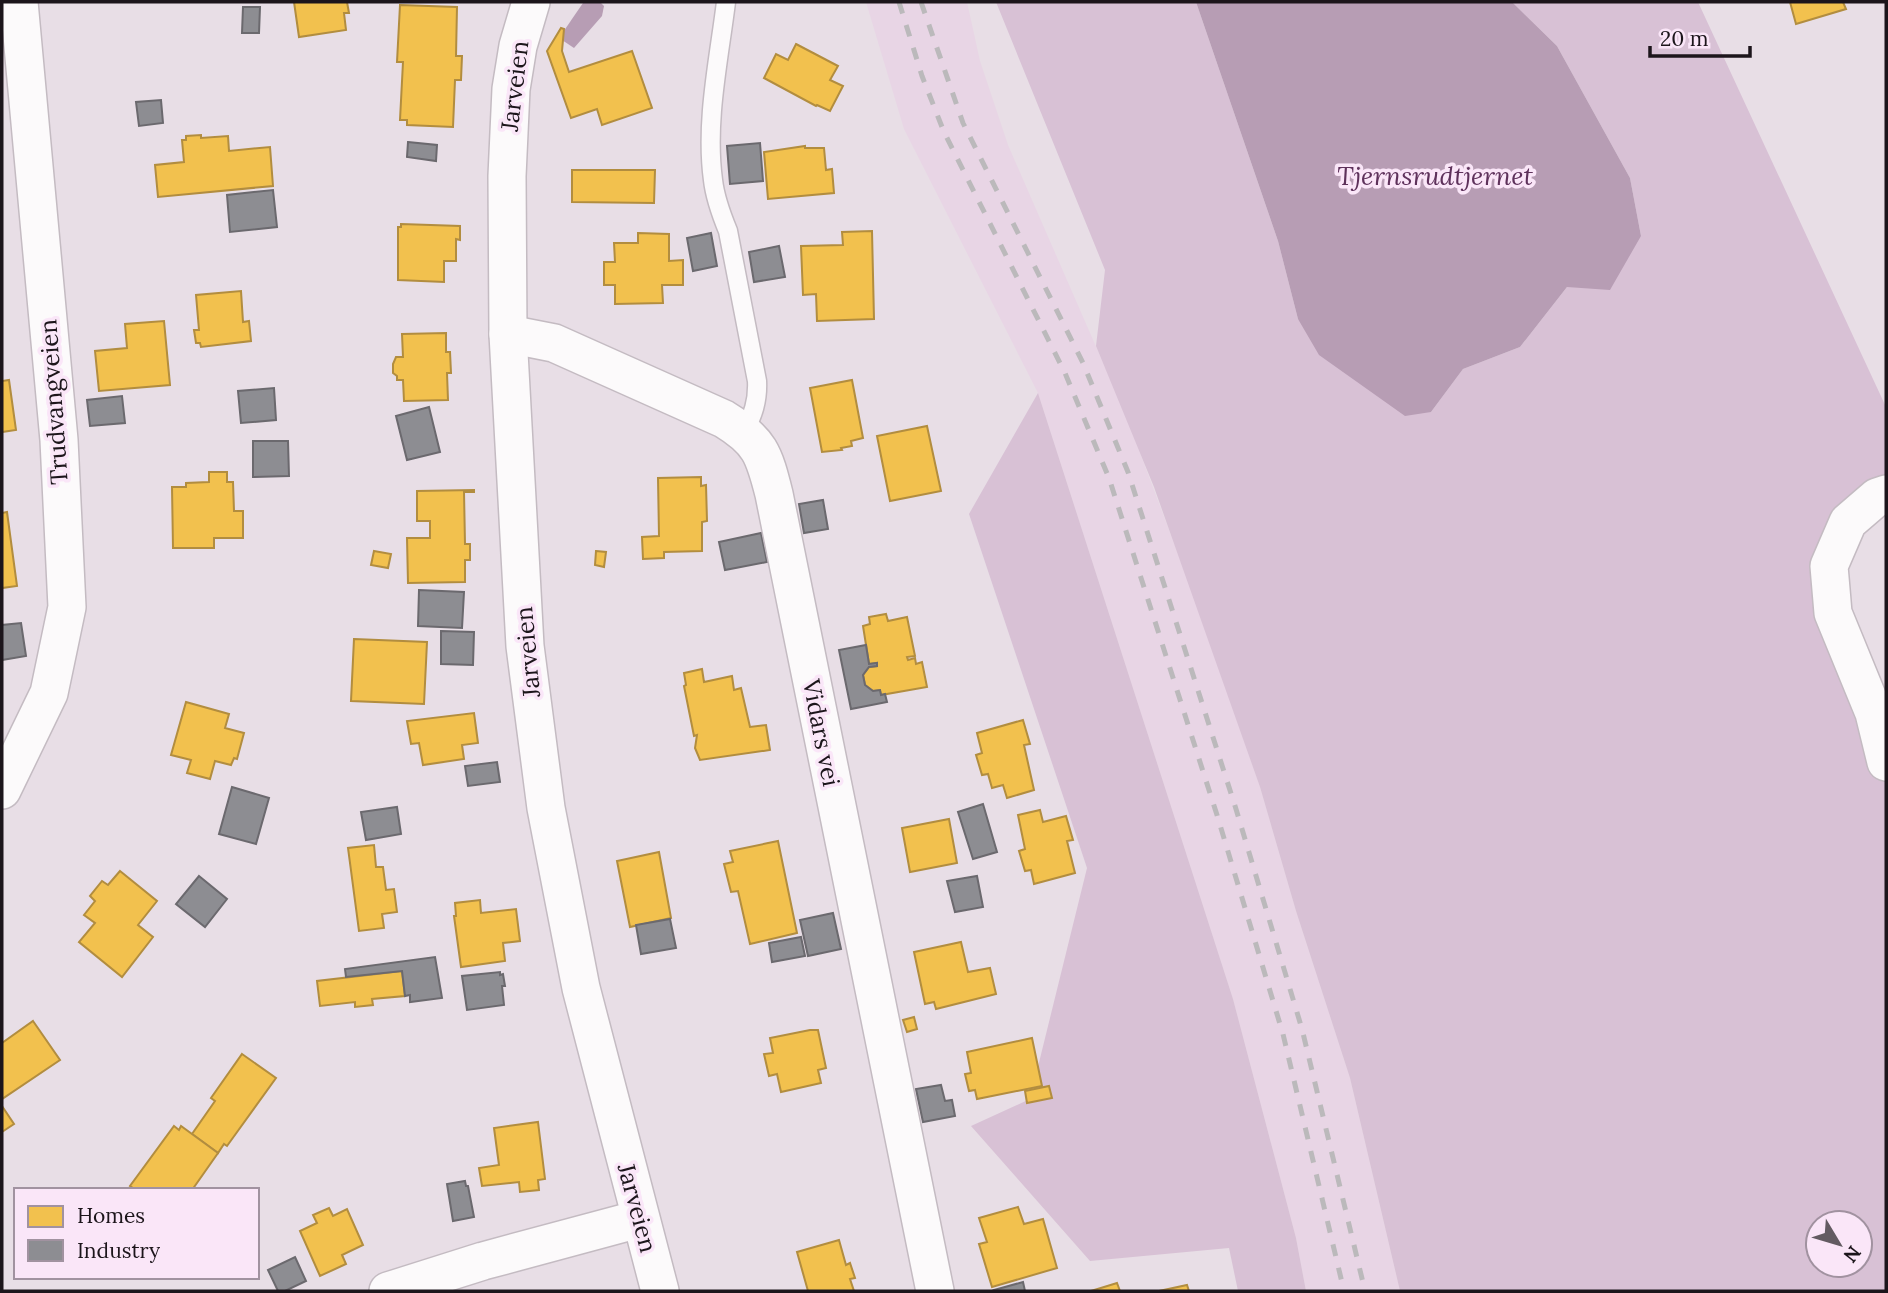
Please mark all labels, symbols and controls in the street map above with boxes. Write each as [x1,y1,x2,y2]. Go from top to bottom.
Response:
scale bar [1650,14,1750,58]
text: 20 m [1660,25,1709,52]
street label: Jarveien [493,39,535,134]
water label: Tjernsrudtjernet [1337,159,1534,192]
street label: Trudvangveien [32,318,75,486]
street label: Jarveien [508,605,547,700]
street label: Vidars vei [796,676,847,789]
street label: Jarveien [610,1159,664,1256]
legend [14,1188,259,1279]
text: Homes [77,1202,145,1229]
north arrow [1804,1209,1874,1279]
text: Industry [77,1237,160,1264]
text: N [1838,1241,1866,1268]

